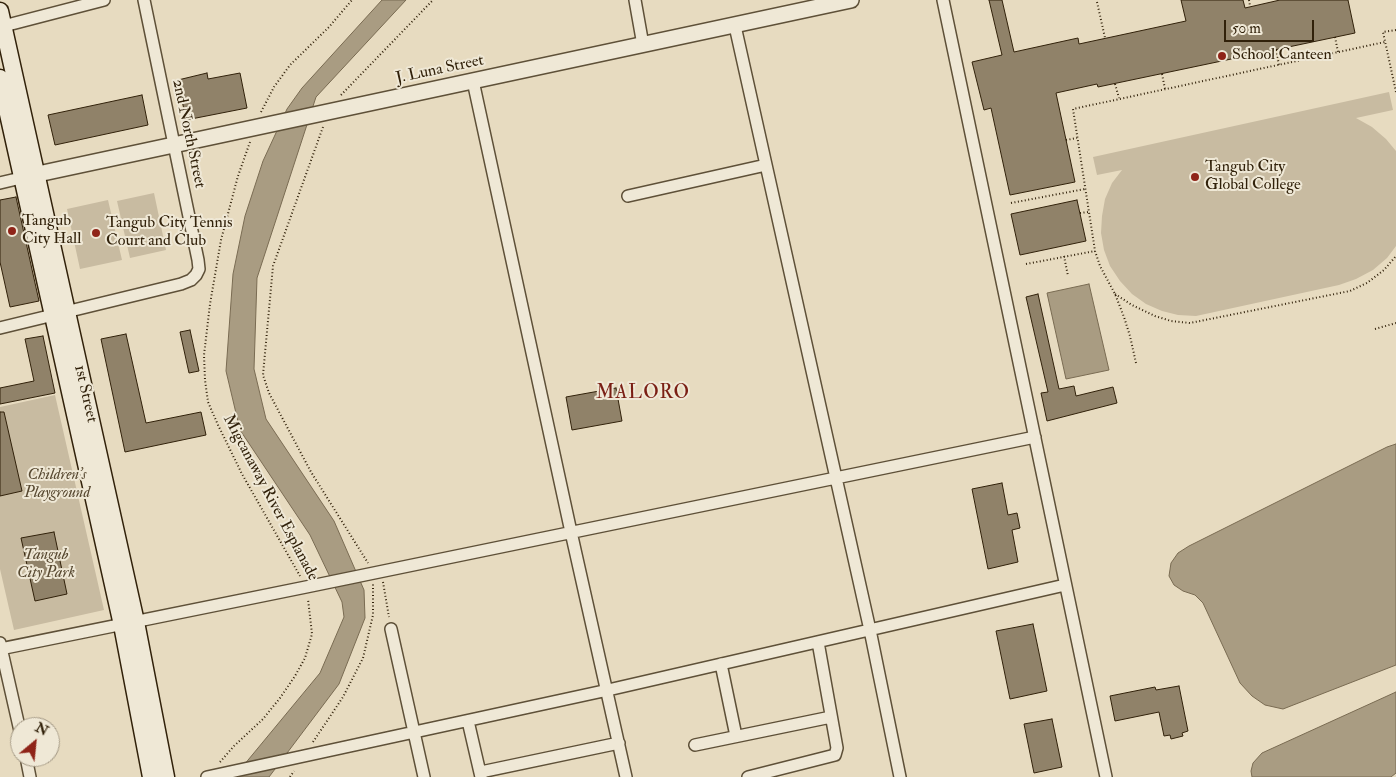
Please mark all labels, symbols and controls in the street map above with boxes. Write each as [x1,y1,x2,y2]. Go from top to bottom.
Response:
scale bar [1226,10,1316,42]
text: 50 m [1232,19,1261,38]
place label: School Canteen [1232,46,1332,66]
marker: School Canteen [1216,50,1228,62]
street label: J. Luna Street [394,51,486,89]
street label: 2nd North Street [167,78,209,190]
place label: Tangub City Global College [1205,158,1301,196]
marker: Tangub City Global College [1189,171,1201,183]
place label: Tangub City Hall [22,212,81,250]
place label: Tangub City Tennis Court and Club [106,214,232,252]
marker: Tangub City Hall [6,225,18,237]
marker: Tangub City Tennis Court and Club [90,227,102,239]
street label: 1st Street [69,363,101,425]
district label: MALORO [595,383,691,405]
street label: Migcanaway River Esplanade [218,412,322,584]
park label: Children's Playground [24,466,90,504]
park label: Tangub City Park [17,546,75,584]
north arrow [10,717,60,767]
text: N [32,719,51,740]

